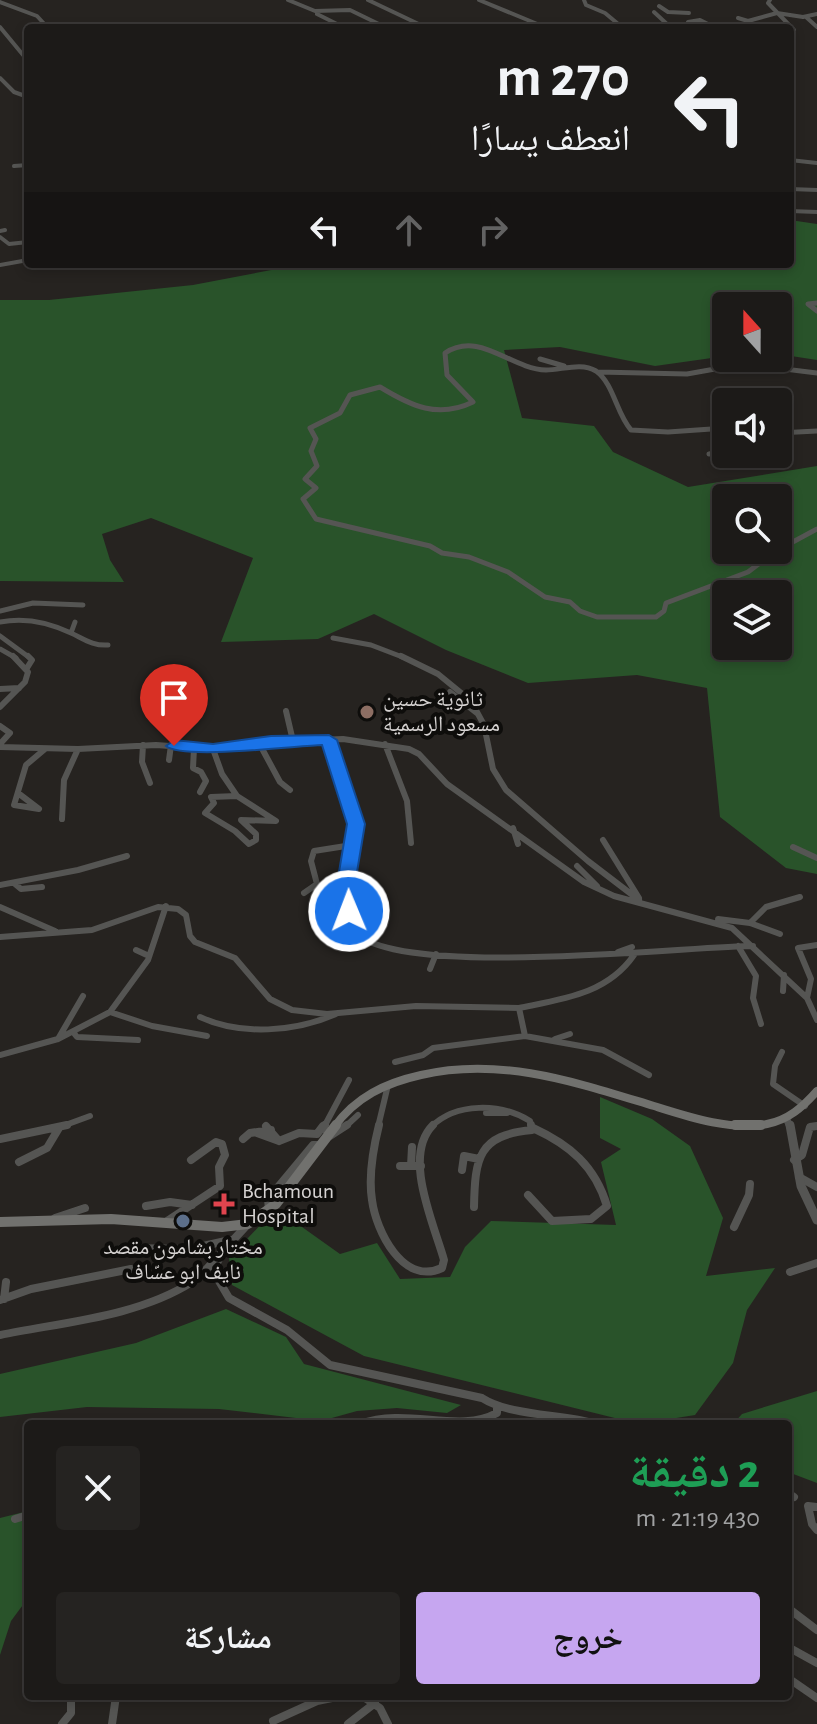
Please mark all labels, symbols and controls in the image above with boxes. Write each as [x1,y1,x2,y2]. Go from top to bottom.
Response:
text: 270 m [497,50,630,106]
icon: left [658,56,762,160]
text: انعطف يسارًا [471,121,630,157]
icon: left [303,208,347,252]
icon: ahead [387,208,431,252]
icon: right [471,208,515,252]
north arrow [712,292,792,372]
map controls [712,292,792,660]
button: sound [712,388,792,468]
button: search [712,484,792,564]
button: layers [712,580,792,660]
pin [140,664,208,746]
icon: arrive [152,676,196,720]
place label: ثانوية حسين مسعود الرسمية [383,688,500,736]
marker: ثانوية حسين مسعود الرسمية [358,703,376,721]
position arrow [307,869,391,953]
place label: Bchamoun Hospital [242,1180,334,1227]
marker: Bchamoun Hospital [213,1193,235,1215]
marker: مختار بشامون مقصد نايف ابو عسّاف [174,1212,192,1230]
place label: مختار بشامون مقصد نايف ابو عسّاف [103,1236,263,1284]
button: close [56,1446,140,1530]
text: 2 دقيقة [629,1449,760,1497]
text: 430 m · 21:19 [636,1505,760,1531]
button: مشاركة [56,1592,400,1684]
button: خروج [416,1592,760,1684]

